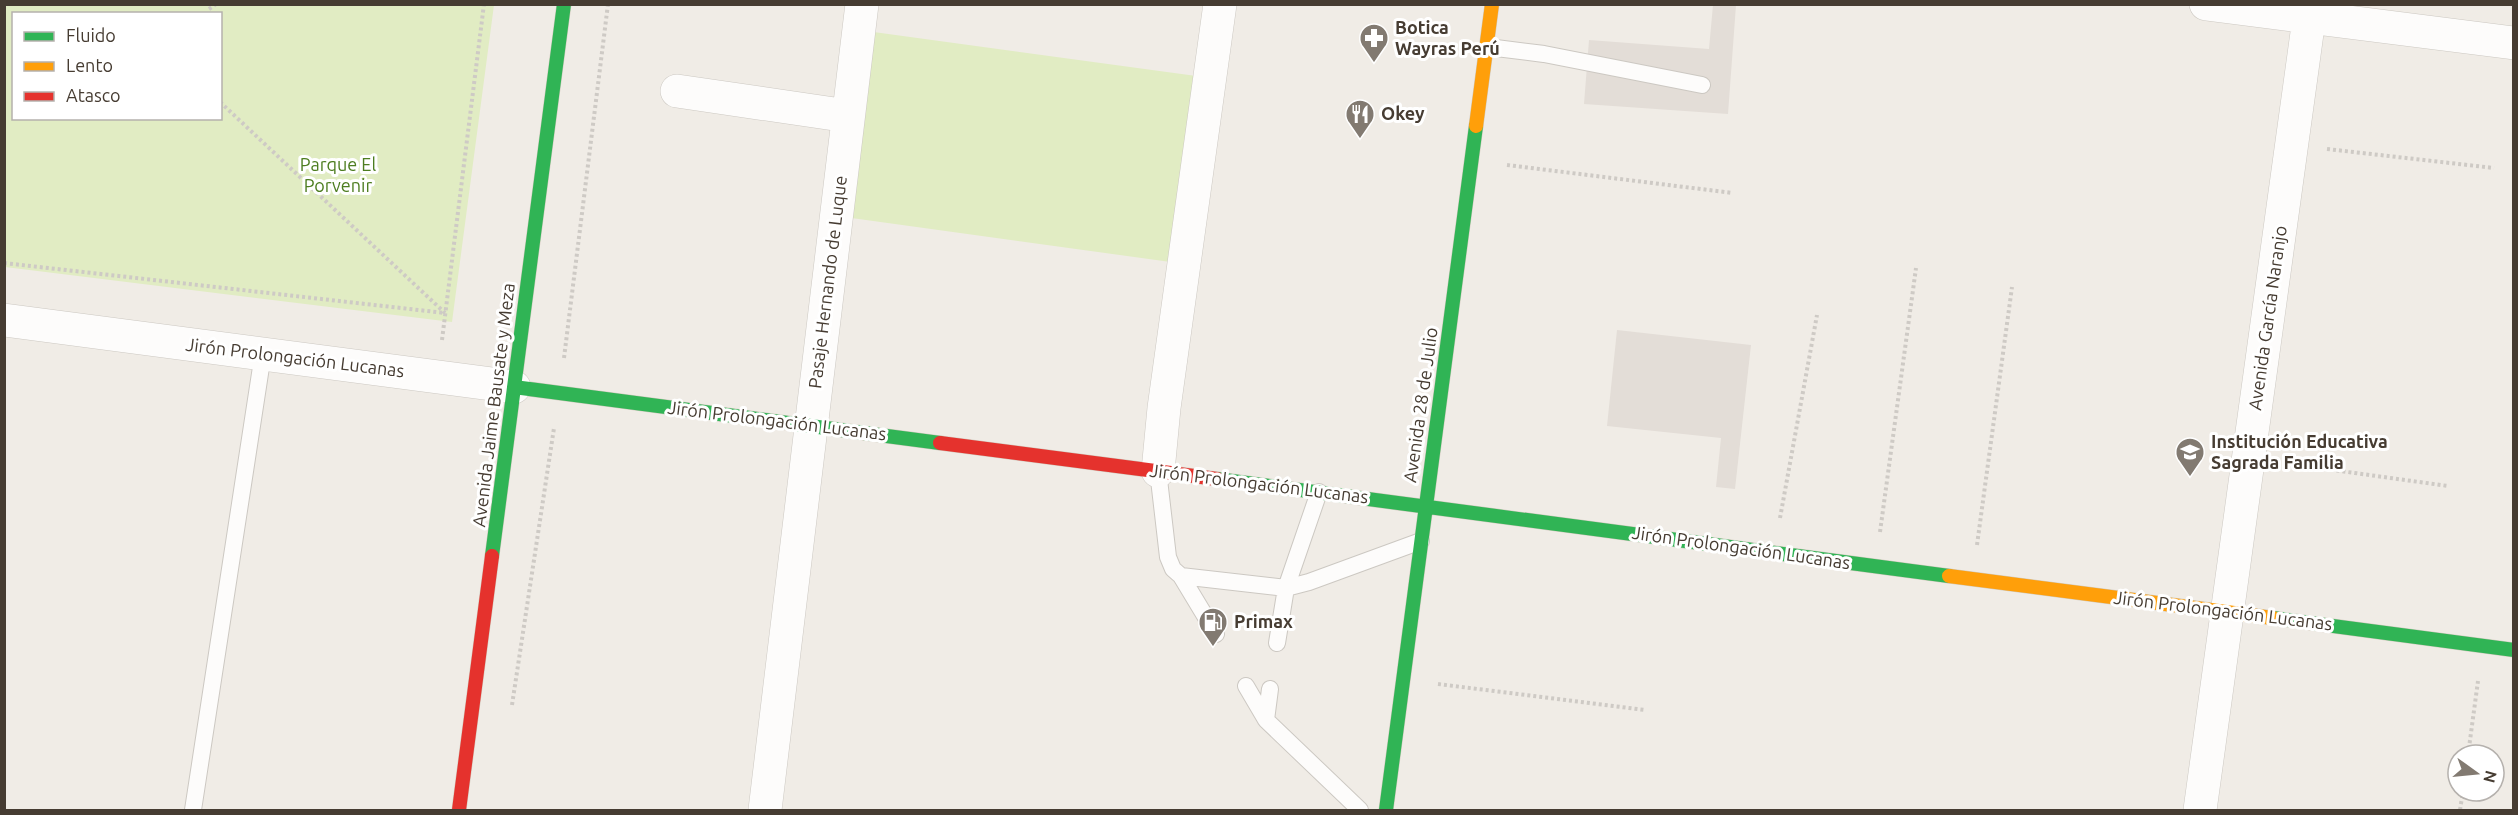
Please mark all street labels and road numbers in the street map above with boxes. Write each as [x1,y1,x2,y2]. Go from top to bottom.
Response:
street label: Pasaje Hernando de Luque [804,174,850,390]
street label: Avenida García Naranjo [2244,224,2290,411]
street label: Avenida Jaime Bausate y Meza [468,282,518,528]
street label: Avenida 28 de Julio [1399,326,1441,484]
street label: Jirón Prolongación Lucanas [185,334,406,380]
street label: Jirón Prolongación Lucanas [667,397,888,443]
street label: Jirón Prolongación Lucanas [1149,460,1370,506]
street label: Jirón Prolongación Lucanas [1631,522,1852,572]
street label: Jirón Prolongación Lucanas [2113,587,2334,633]

